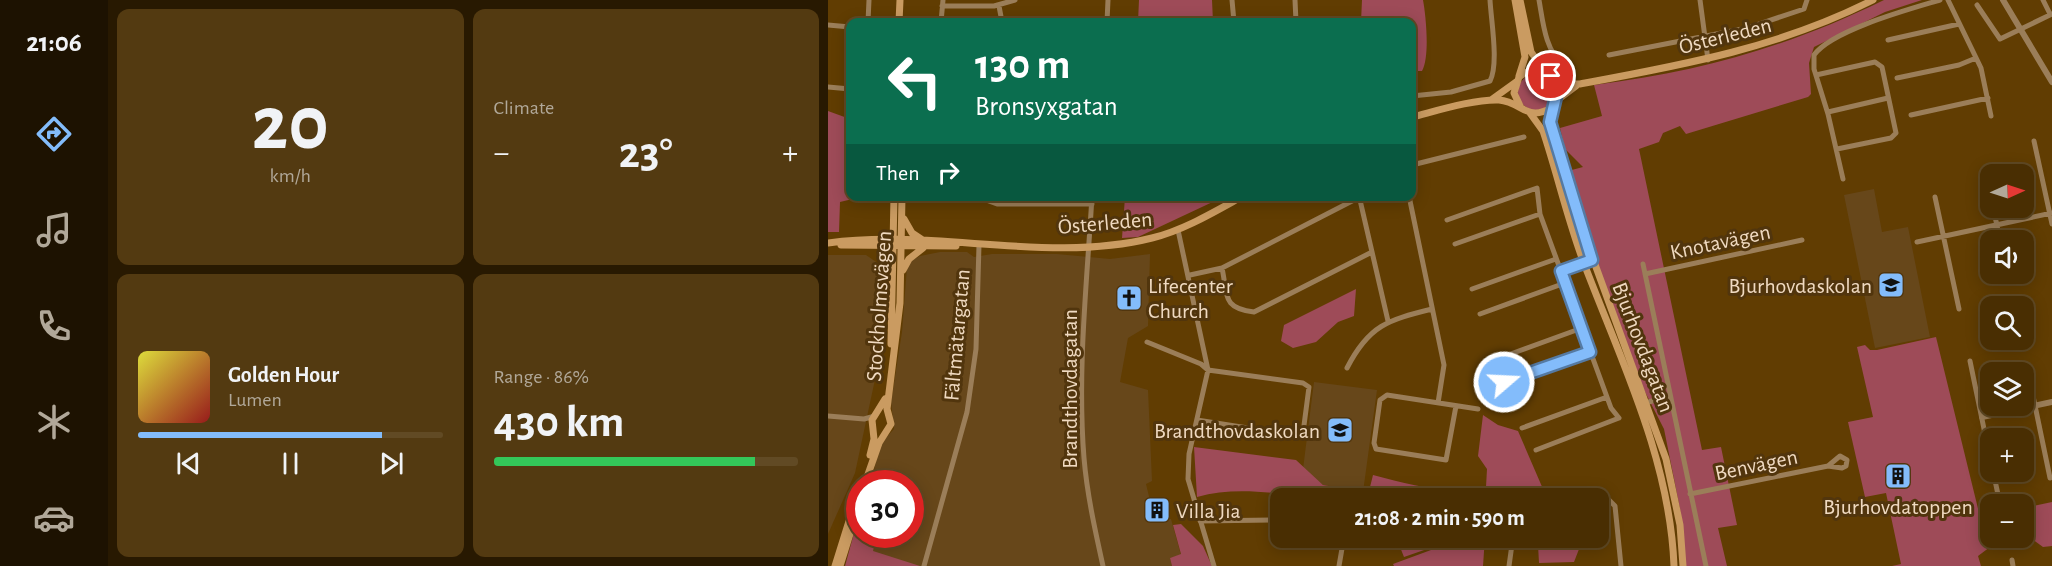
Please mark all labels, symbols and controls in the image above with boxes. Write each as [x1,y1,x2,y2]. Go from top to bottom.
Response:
street label: Österleden [1677,14,1774,58]
text: 21:06 [26,29,82,56]
icon: left [876,42,954,120]
text: 130 m [975,44,1070,86]
pin [1525,50,1576,101]
icon: arrive [1534,59,1567,92]
text: 20 [252,86,329,164]
text: Bronsyxgatan [975,93,1118,120]
text: Climate [494,98,554,118]
icon: directions [33,113,75,155]
text: 23° [619,131,673,176]
text: − [494,137,509,170]
text: + [782,137,798,170]
icon: right [932,156,965,189]
text: Then [876,162,920,184]
north arrow [1980,164,2034,218]
map controls [1980,164,2034,548]
text: km/h [270,166,311,186]
street label: Österleden [1057,208,1153,238]
icon: music [33,209,75,251]
street label: Knotavägen [1668,221,1772,263]
street label: Stockholmsvägen [863,230,895,382]
button: sound [1980,230,2034,284]
street label: Fältmätargatan [940,268,974,402]
school or university icon: Bjurhovdaskolan [1876,270,1906,300]
place label: Lifecenter Church [1148,275,1233,322]
place label: Bjurhovdaskolan [1728,275,1872,297]
street label: Bjurhovdagatan [1608,279,1678,415]
church icon: Lifecenter Church [1114,283,1144,313]
button: search [1980,296,2034,350]
icon: phone [33,305,75,347]
street label: Brandthovdagatan [1059,309,1081,469]
position arrow [1472,350,1536,414]
button: layers [1980,362,2034,416]
text: Golden Hour [228,364,339,386]
text: Range · 86% [494,367,589,387]
text: Lumen [228,390,282,410]
text: 430 km [494,400,624,445]
icon: climate [33,401,75,443]
school or university icon: Brandthovdaskolan [1325,415,1355,445]
place label: Brandthovdaskolan [1154,420,1320,442]
button: + [1980,428,2034,482]
street label: Benvägen [1713,445,1800,484]
icon: previous [172,447,205,480]
icon: pause [274,447,307,480]
icon: next [375,447,408,480]
building icon: Bjurhovdatoppen [1883,461,1913,491]
speed limit sign: 30 [846,470,924,548]
button: − [1980,494,2034,548]
building icon: Villa Jia [1142,495,1172,525]
place label: Bjurhovdatoppen [1823,496,1973,518]
icon: car [33,497,75,539]
place label: Villa Jia [1176,500,1241,522]
text: 21:08 · 2 min · 590 m [1354,507,1525,529]

